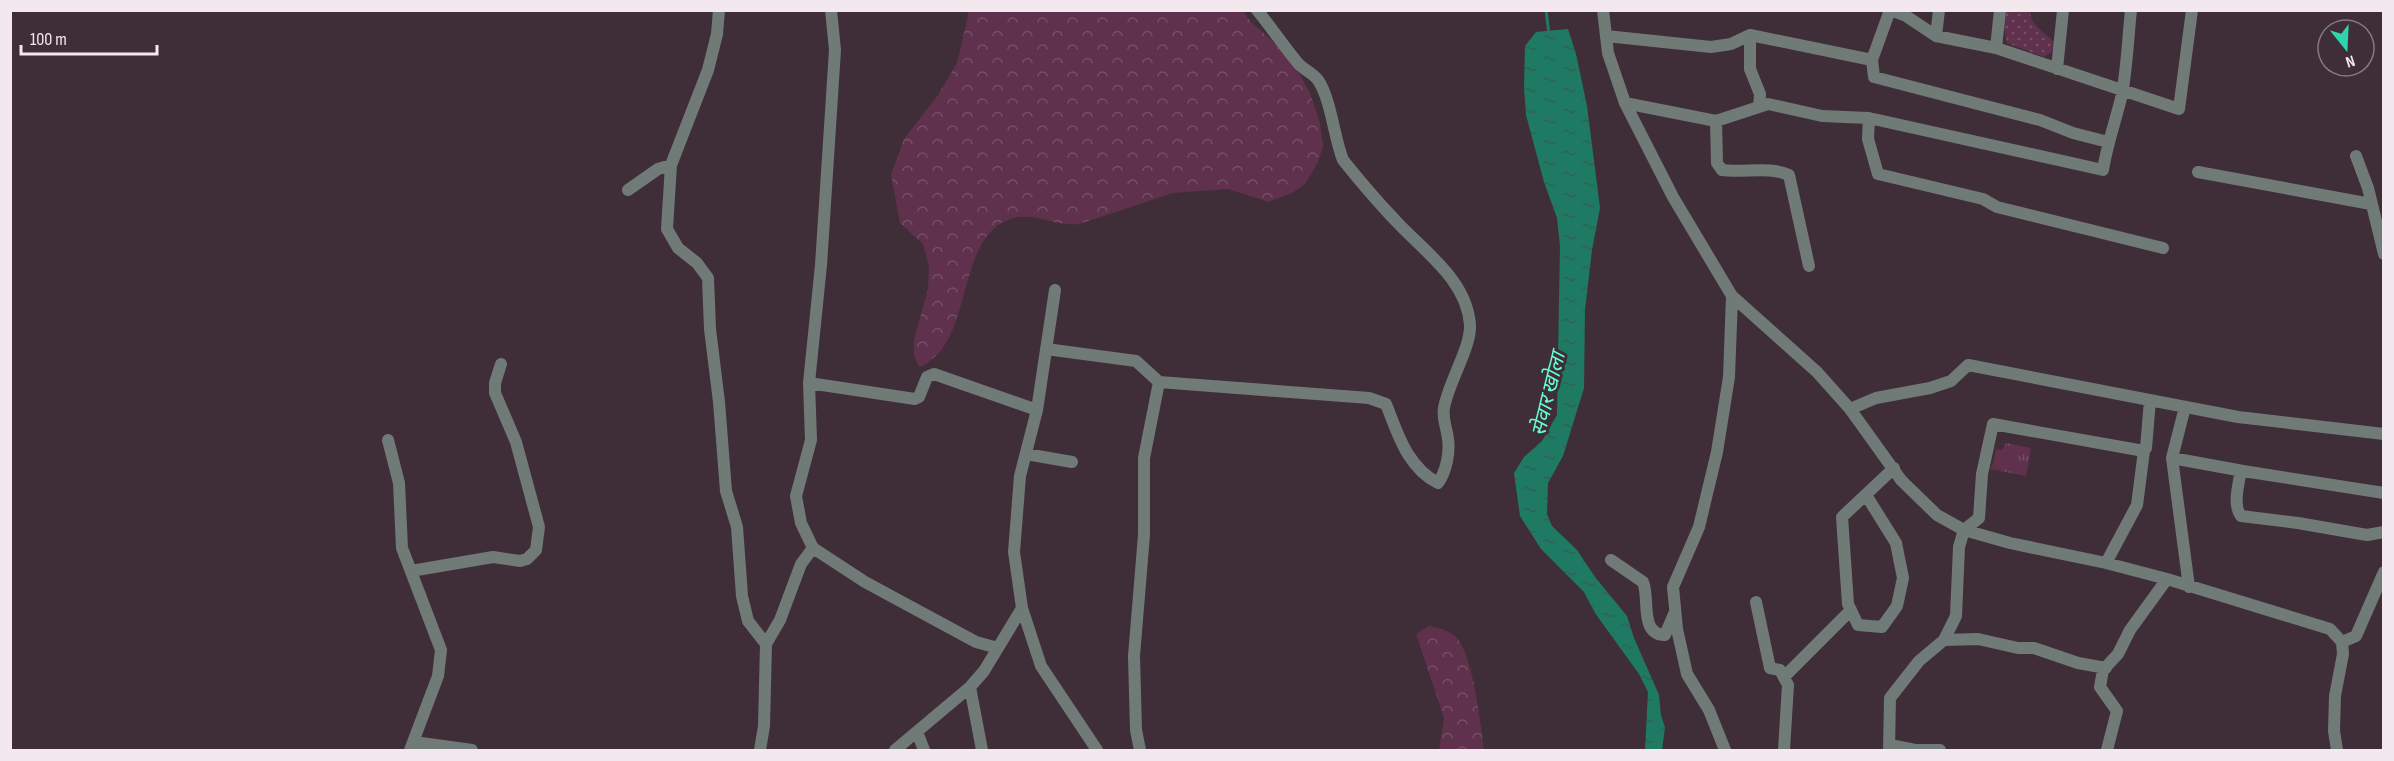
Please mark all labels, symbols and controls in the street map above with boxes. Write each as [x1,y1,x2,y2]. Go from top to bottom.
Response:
scale bar [21,18,158,56]
north arrow [2316,18,2376,78]
text: 100 m [30,29,67,50]
text: N [2343,50,2357,71]
water label: सेवार खोला [1526,346,1572,439]

